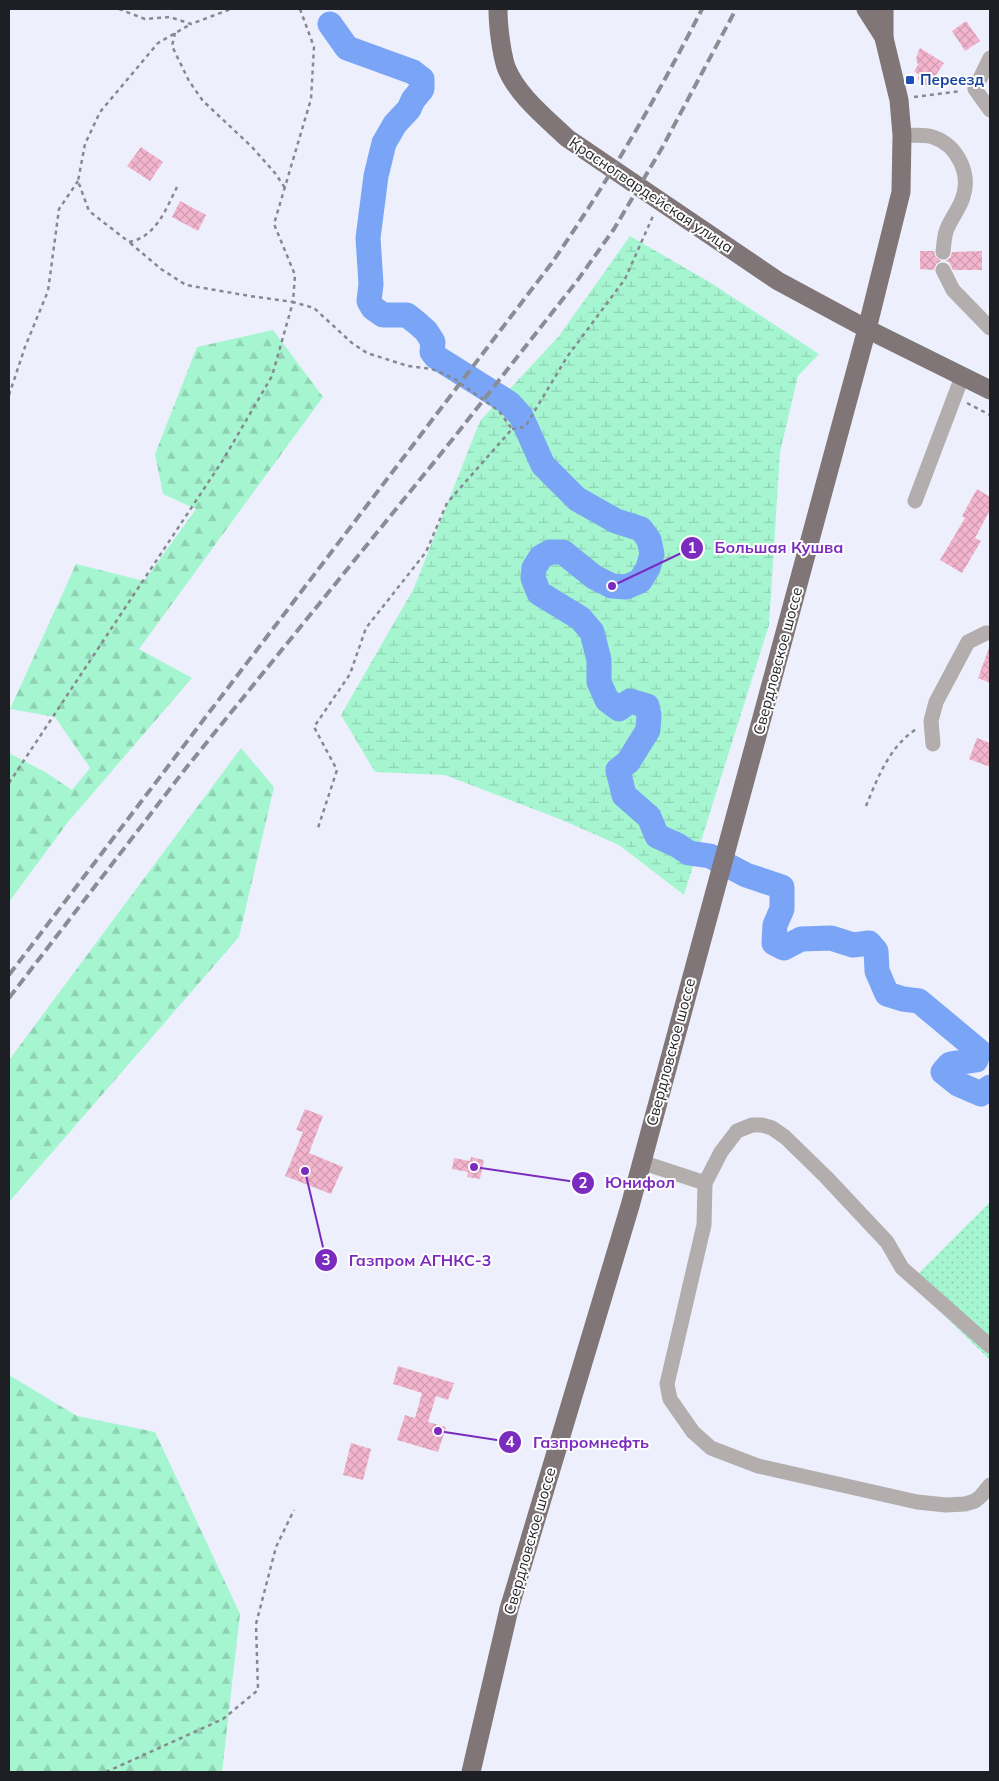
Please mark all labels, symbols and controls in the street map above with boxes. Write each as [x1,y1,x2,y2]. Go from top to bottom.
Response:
place label: Переезд [920,70,984,89]
marker: Переезд [904,74,916,86]
street label: Красногвардейская улица [566,133,737,257]
callout: Большая Кушва [679,532,853,563]
text: Большая Кушва [714,537,844,557]
text: 1 [687,538,697,557]
street label: Свердловское шоссе [749,585,806,737]
street label: Свердловское шоссе [642,976,699,1128]
callout: Юнифол [570,1167,685,1198]
text: Юнифол [605,1172,675,1192]
text: 2 [578,1173,588,1192]
callout: Газпром АГНКС-3 [313,1245,501,1276]
text: 3 [321,1250,331,1269]
text: Газпром АГНКС-3 [349,1250,491,1270]
callout: Газпромнефть [498,1427,659,1458]
text: 4 [505,1432,515,1451]
text: Газпромнефть [533,1432,649,1452]
street label: Свердловское шоссе [499,1465,560,1617]

